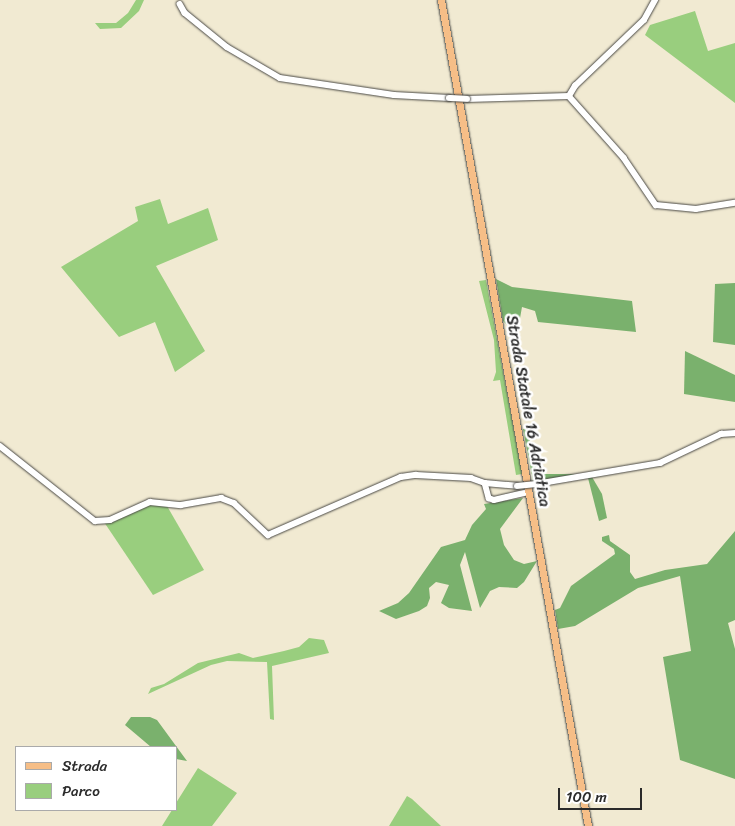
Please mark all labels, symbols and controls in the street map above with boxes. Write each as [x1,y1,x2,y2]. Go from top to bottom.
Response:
street label: Strada Statale 16 Adriatica [502,314,554,508]
legend [15,746,178,811]
text: Strada [62,753,107,779]
text: Parco [62,778,100,804]
scale bar [560,778,644,810]
text: 100 m [566,784,607,810]

